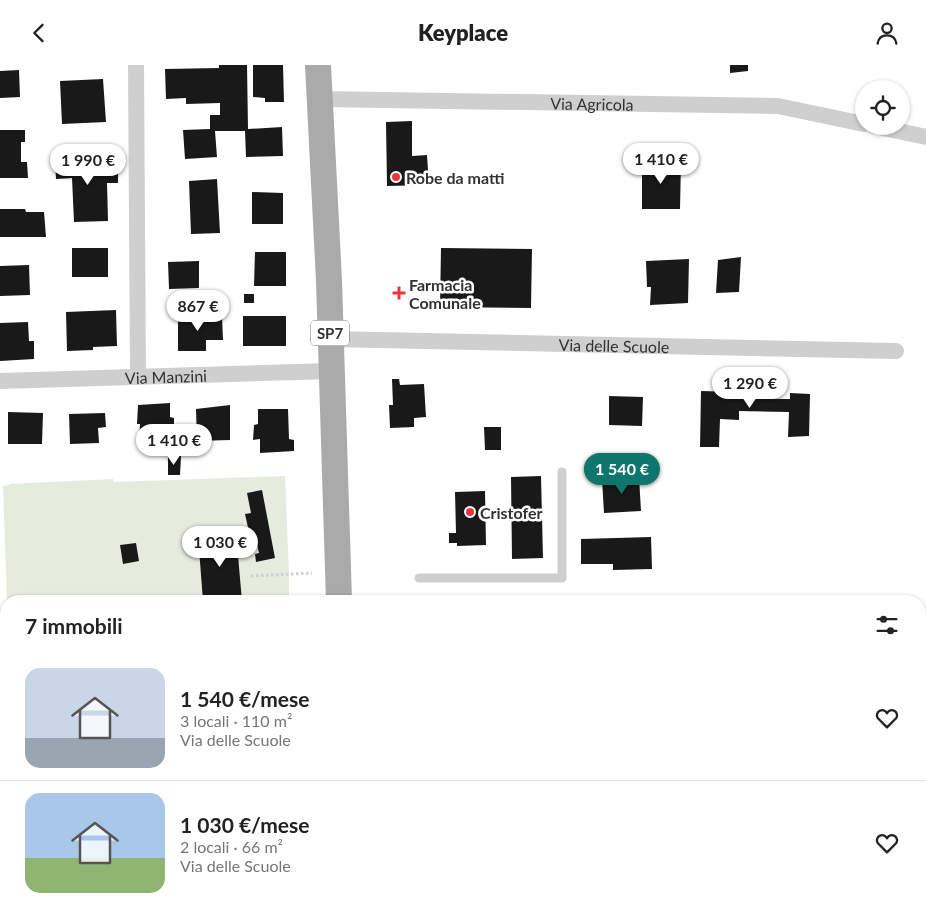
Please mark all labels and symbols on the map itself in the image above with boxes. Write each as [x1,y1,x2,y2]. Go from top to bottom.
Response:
street label: Via Agricola [550,93,634,113]
pin: 1 990 € [42,143,134,186]
pin: 1 410 € [615,143,707,185]
place label: Robe da matti [406,168,504,187]
marker: Robe da matti [390,171,402,183]
place label: Farmacia Comunale [409,275,481,312]
marker: Farmacia Comunale [393,287,405,299]
pin: 867 € [163,289,233,332]
road number: SP7 [311,321,349,345]
street label: Via delle Scuole [558,334,670,356]
street label: Via Manzini [125,365,207,387]
pin: 1 290 € [704,367,796,409]
pin: 1 410 € [128,423,220,466]
pin: 1 540 € [576,453,668,495]
place label: Cristofer [480,503,543,522]
marker: Cristofer [464,506,476,518]
pin: 1 030 € [174,525,266,568]

